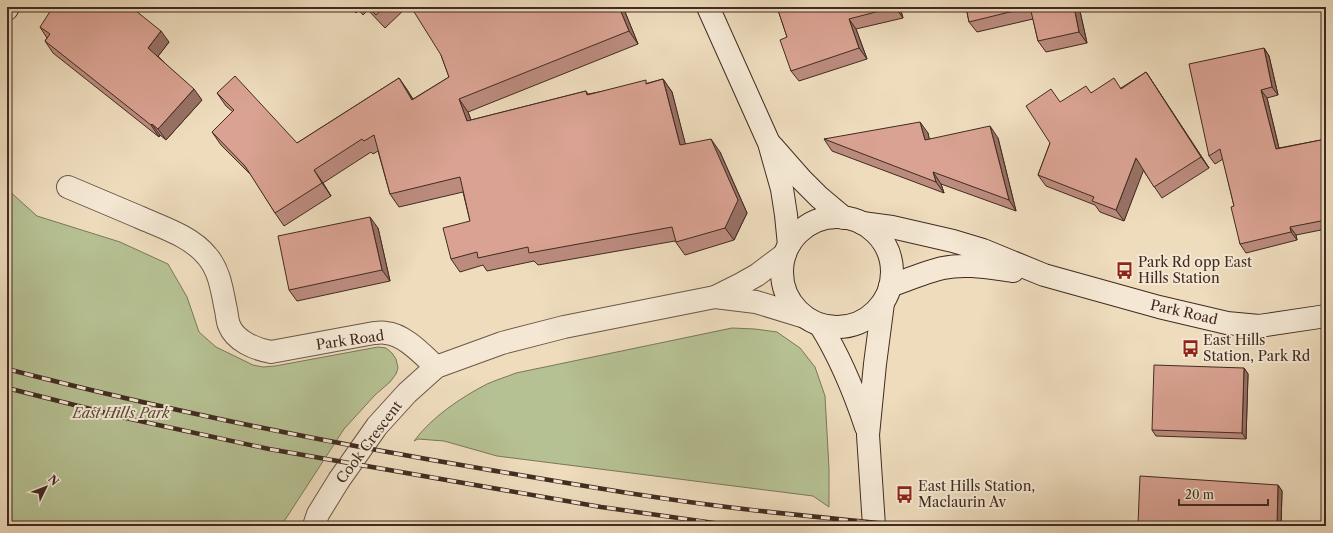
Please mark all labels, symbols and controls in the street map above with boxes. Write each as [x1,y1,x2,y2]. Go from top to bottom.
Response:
place label: Park Rd opp East Hills Station [1138,253,1252,287]
bus stop icon: Park Rd opp East Hills Station [1115,260,1135,280]
street label: Park Road [1149,296,1220,329]
street label: Park Road [315,326,386,354]
place label: East Hills Station, Park Rd [1203,331,1311,365]
bus stop icon: East Hills Station, Park Rd [1180,338,1200,358]
street label: Cook Crescent [332,397,406,487]
park label: East Hills Park [71,404,170,422]
north arrow [26,467,66,507]
text: N [45,472,62,489]
place label: East Hills Station, Maclaurin Av [918,477,1035,511]
scale bar [1179,481,1268,507]
bus stop icon: East Hills Station, Maclaurin Av [895,484,915,504]
text: 20 m [1185,487,1214,502]

